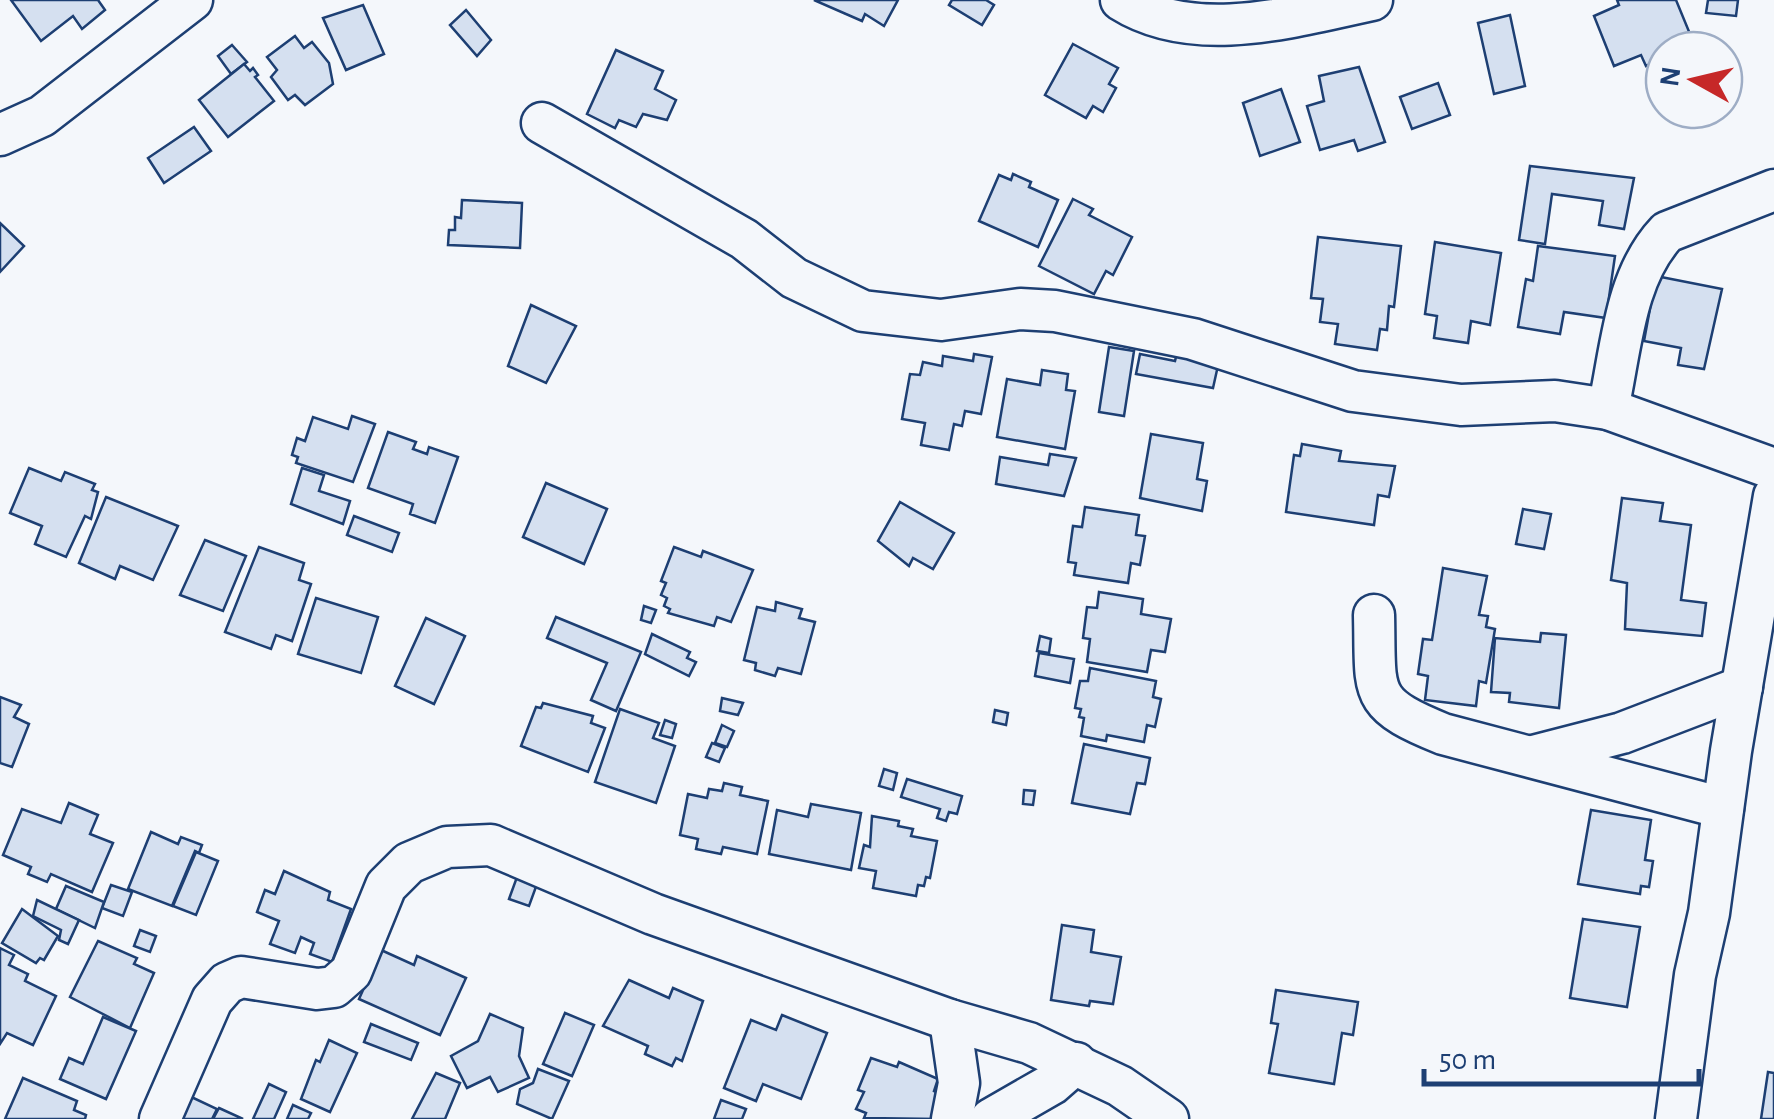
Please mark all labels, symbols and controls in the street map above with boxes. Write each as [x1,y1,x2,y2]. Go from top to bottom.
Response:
north arrow [1644,30,1744,130]
text: N [1656,65,1686,88]
scale bar [1424,1024,1699,1086]
text: 50 m [1439,1045,1496,1075]

